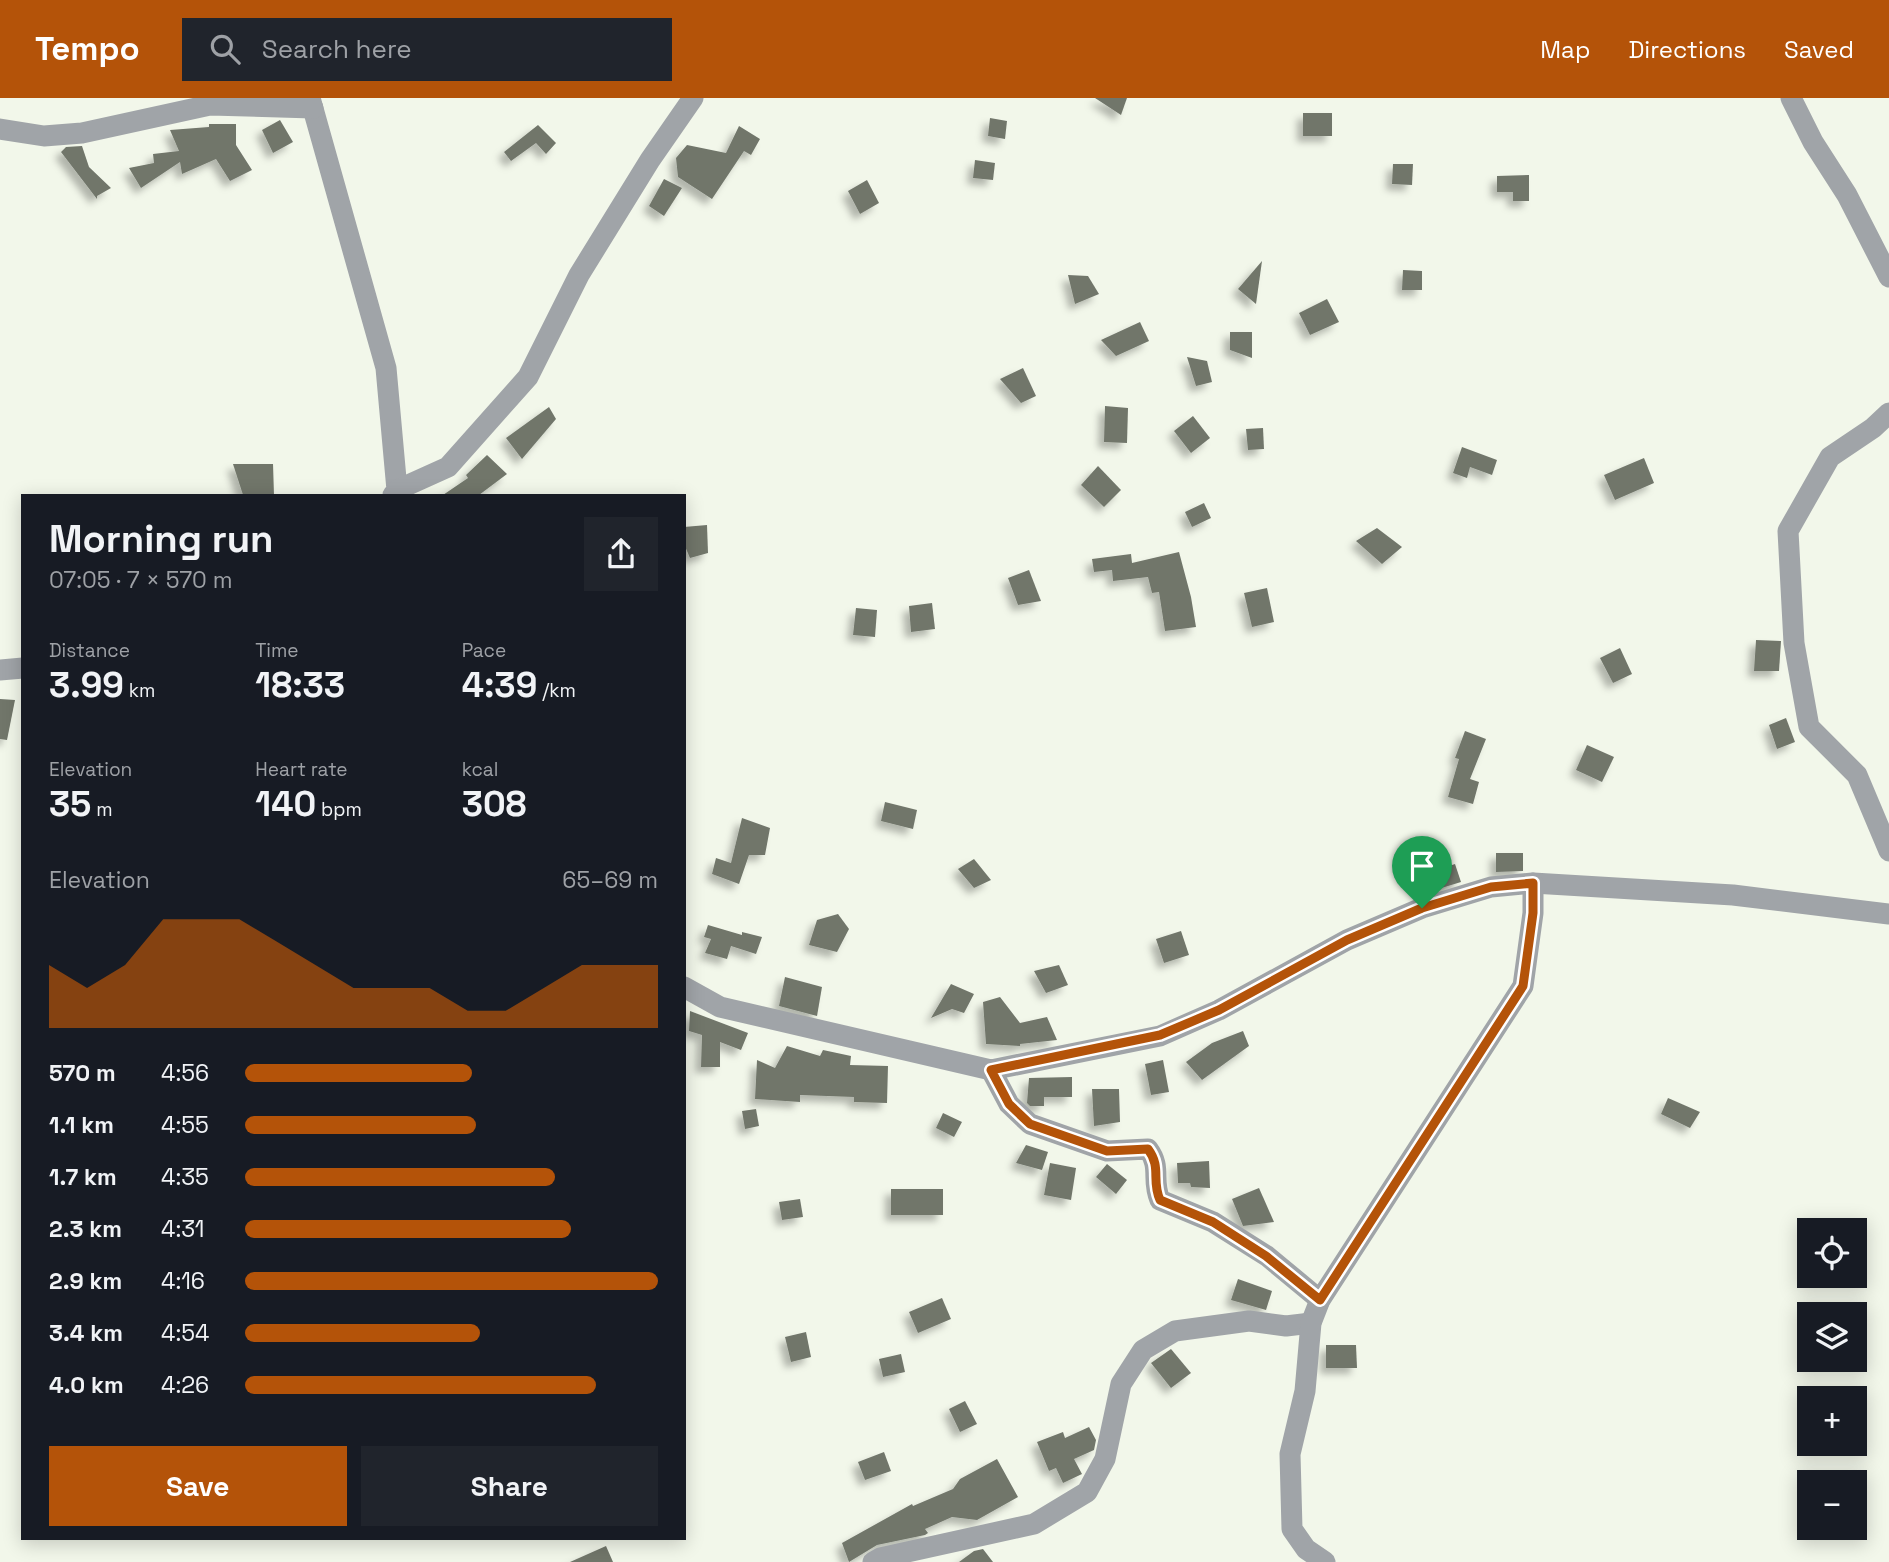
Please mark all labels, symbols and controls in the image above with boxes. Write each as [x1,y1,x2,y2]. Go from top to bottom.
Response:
search box [182,18,672,81]
text: Tempo [35,28,140,70]
icon: search [206,30,244,68]
text: Search here [262,32,412,66]
text: Map [1540,34,1590,65]
text: Directions [1628,34,1746,65]
text: Saved [1784,34,1854,65]
text: Morning run [49,515,274,563]
button: share [584,517,658,591]
text: 07:05 · 7 × 570 m [49,565,233,595]
text: Distance [49,638,130,663]
text: Time [255,638,299,663]
text: Pace [462,638,506,663]
text: 3.99 [49,663,124,707]
text: 18:33 [255,663,345,707]
text: 4:39 [462,663,537,707]
text: km [124,678,155,703]
text: /km [537,678,576,703]
text: Elevation [49,757,132,782]
text: Heart rate [255,757,348,782]
text: kcal [462,757,498,782]
text: 35 [49,782,91,826]
text: 140 [255,782,316,826]
text: 308 [462,782,527,826]
text: m [91,797,113,822]
text: bpm [316,797,362,822]
pin [1392,836,1452,908]
icon: arrive [1403,847,1441,885]
text: Elevation [49,865,150,895]
text: 65–69 m [562,865,658,895]
text: 570 m [49,1058,116,1088]
text: 4:56 [161,1058,209,1088]
text: 1.1 km [49,1110,114,1140]
text: 4:55 [161,1110,209,1140]
text: 1.7 km [49,1162,117,1192]
text: 4:35 [161,1162,209,1192]
text: 2.3 km [49,1214,122,1244]
text: 4:31 [161,1214,204,1244]
map controls [1797,1218,1867,1540]
button: locate [1797,1218,1867,1288]
text: 2.9 km [49,1266,122,1296]
text: 4:16 [161,1266,205,1296]
button: layers [1797,1302,1867,1372]
text: 3.4 km [49,1318,123,1348]
text: 4:54 [161,1318,209,1348]
text: 4.0 km [49,1370,124,1400]
text: 4:26 [161,1370,209,1400]
button: + [1797,1386,1867,1456]
button: Save [49,1446,347,1526]
button: Share [361,1446,658,1526]
button: − [1797,1470,1867,1540]

